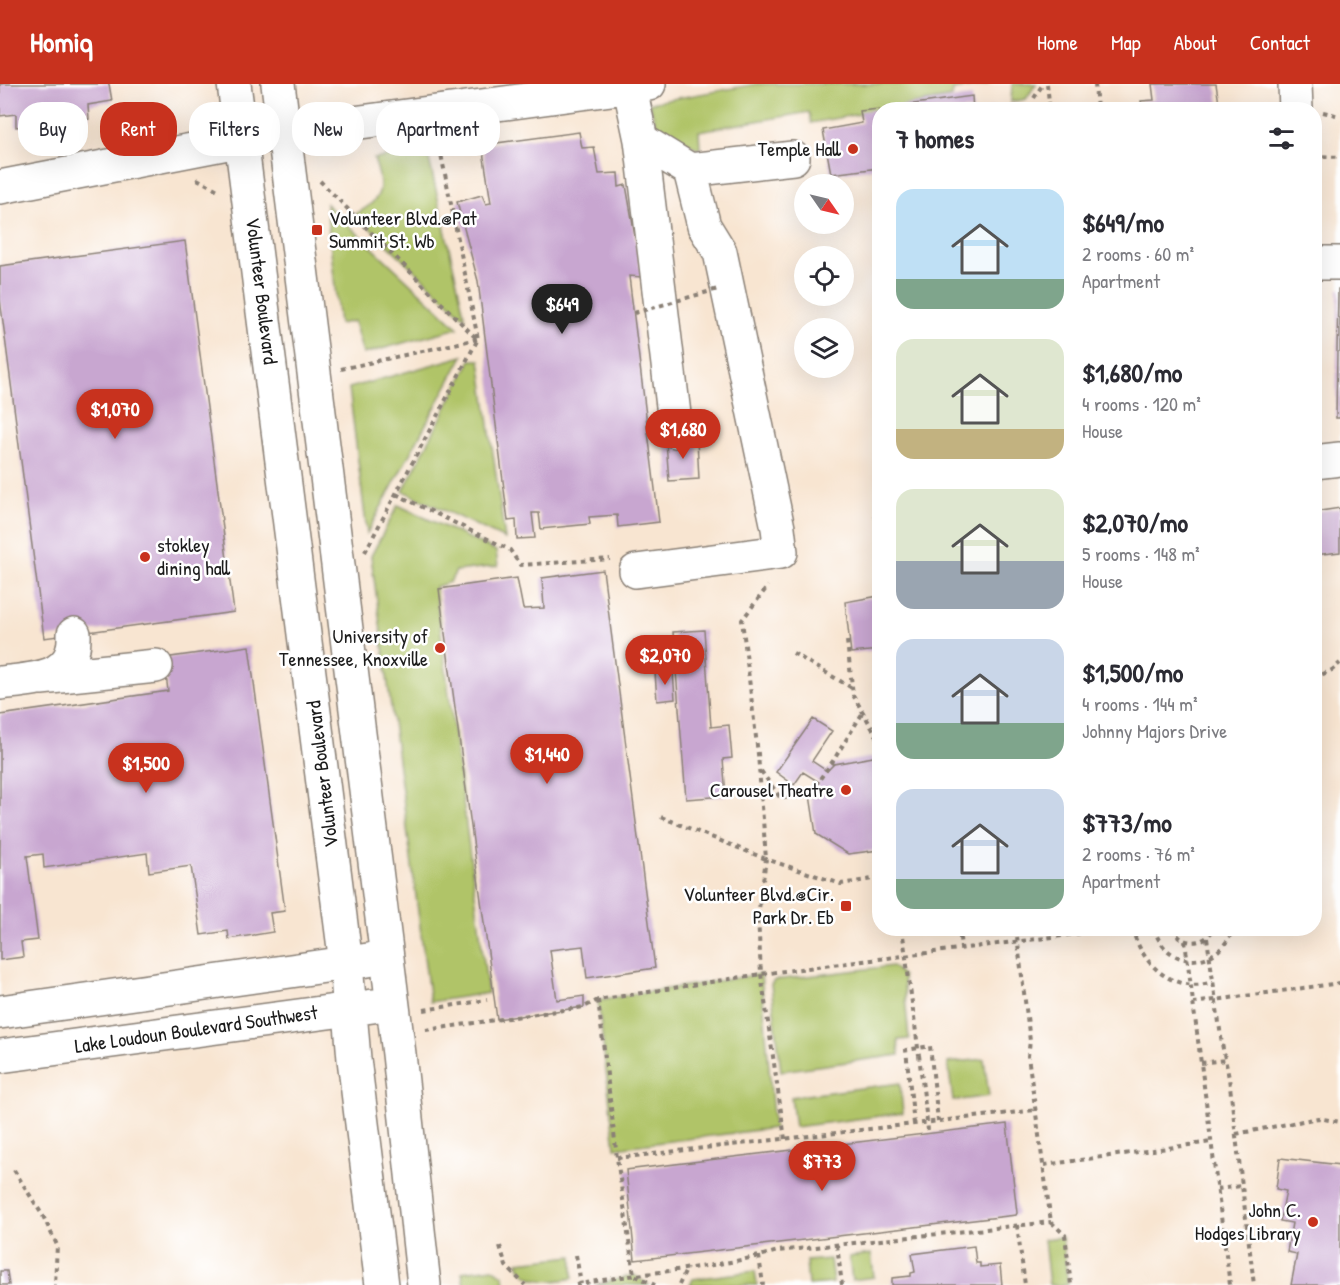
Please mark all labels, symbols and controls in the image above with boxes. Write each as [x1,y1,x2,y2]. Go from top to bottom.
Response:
text: Homiq [30,23,93,61]
text: Home [1037,28,1078,57]
text: Map [1111,28,1141,57]
text: About [1174,28,1217,57]
text: Contact [1250,28,1310,57]
chip: Buy [18,102,88,156]
chip: Rent [100,102,177,156]
chip: Filters [189,102,280,156]
chip: New [292,102,364,156]
chip: Apartment [376,102,500,156]
text: 7 homes [896,121,974,156]
icon: filters [1265,122,1298,155]
place label: Temple Hall [758,135,841,162]
marker: Temple Hall [846,142,860,156]
north arrow [794,174,854,234]
map controls [794,174,854,378]
place label: Volunteer Blvd.@Pat Summit St. Wb [329,204,478,254]
text: $649/mo [1082,205,1164,240]
icon: home [944,213,1016,285]
street label: Volunteer Boulevard [240,216,285,366]
marker: Volunteer Blvd.@Pat Summit St. Wb [310,223,324,237]
text: 2 rooms · 60 m² [1082,240,1194,267]
button: locate [794,246,854,306]
text: Apartment [1082,267,1160,294]
pin: $649 [526,284,598,335]
text: $649 [546,290,578,317]
button: layers [794,318,854,378]
text: $1,680/mo [1082,355,1182,390]
icon: home [944,363,1016,435]
pin: $1,070 [66,389,164,440]
text: 4 rooms · 120 m² [1082,390,1201,417]
text: $1,070 [90,395,140,422]
pin: $1,680 [634,409,732,460]
text: $1,680 [659,415,707,442]
text: House [1082,417,1123,444]
text: $2,070/mo [1082,505,1188,540]
icon: home [944,513,1016,585]
place label: stokley dining hall [157,531,231,581]
text: 5 rooms · 148 m² [1082,540,1200,567]
marker: stokley dining hall [138,550,152,564]
text: House [1082,567,1123,594]
place label: University of Tennessee, Knoxville [279,622,428,672]
pin: $2,070 [616,635,714,686]
marker: University of Tennessee, Knoxville [433,641,447,655]
text: $2,070 [639,641,691,668]
text: $1,500/mo [1082,655,1183,690]
icon: home [944,663,1016,735]
text: 4 rooms · 144 m² [1082,690,1197,717]
street label: Volunteer Boulevard [299,699,344,849]
text: Johnny Majors Drive [1082,717,1227,744]
pin: $1,440 [498,734,596,785]
text: $1,440 [524,740,570,767]
pin: $1,500 [97,743,195,794]
text: $1,500 [122,749,170,776]
place label: Carousel Theatre [710,776,834,803]
marker: Carousel Theatre [839,783,853,797]
text: $773/mo [1082,805,1172,840]
icon: home [944,813,1016,885]
text: 2 rooms · 76 m² [1082,840,1195,867]
text: Apartment [1082,867,1160,894]
place label: Volunteer Blvd.@Cir. Park Dr. Eb [683,880,834,930]
marker: Volunteer Blvd.@Cir. Park Dr. Eb [839,899,853,913]
street label: Lake Loudoun Boulevard Southwest [73,998,320,1059]
pin: $773 [786,1141,858,1192]
text: $773 [803,1147,841,1174]
place label: John C. Hodges Library [1195,1196,1301,1246]
marker: John C. Hodges Library [1306,1215,1320,1229]

